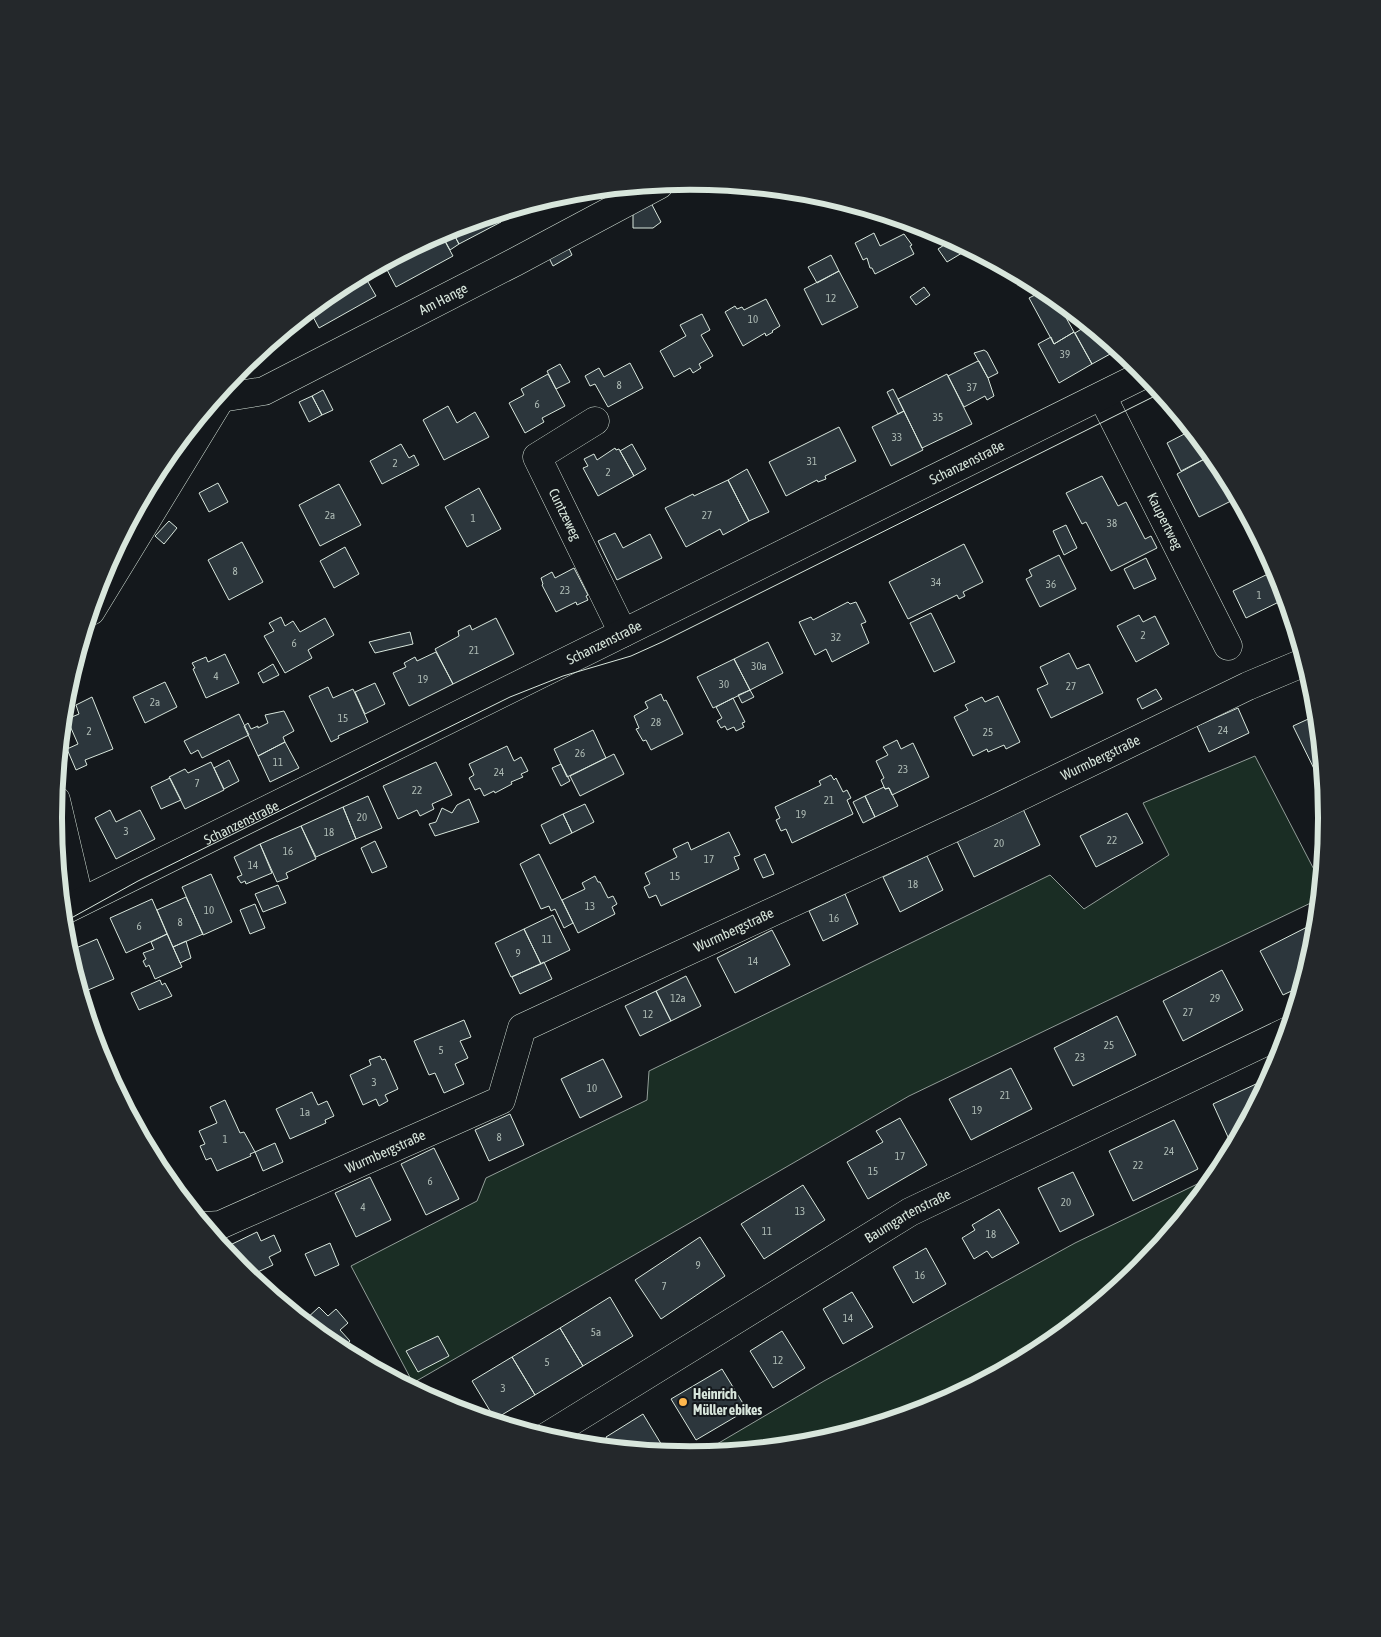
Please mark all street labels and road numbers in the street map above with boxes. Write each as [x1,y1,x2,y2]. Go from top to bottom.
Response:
street label: Am Hange [416,280,470,318]
street label: Schanzenstraße [927,437,1007,488]
street label: Cuntzeweg [546,486,584,543]
street label: Kaupertweg [1144,490,1186,552]
street label: Schanzenstraße [564,617,644,668]
street label: Wurmbergstraße [1058,732,1142,784]
street label: Schanzenstraße [201,797,281,848]
street label: Wurmbergstraße [691,904,776,955]
street label: Wurmbergstraße [343,1127,428,1176]
street label: Baumgartenstraße [862,1186,953,1246]

